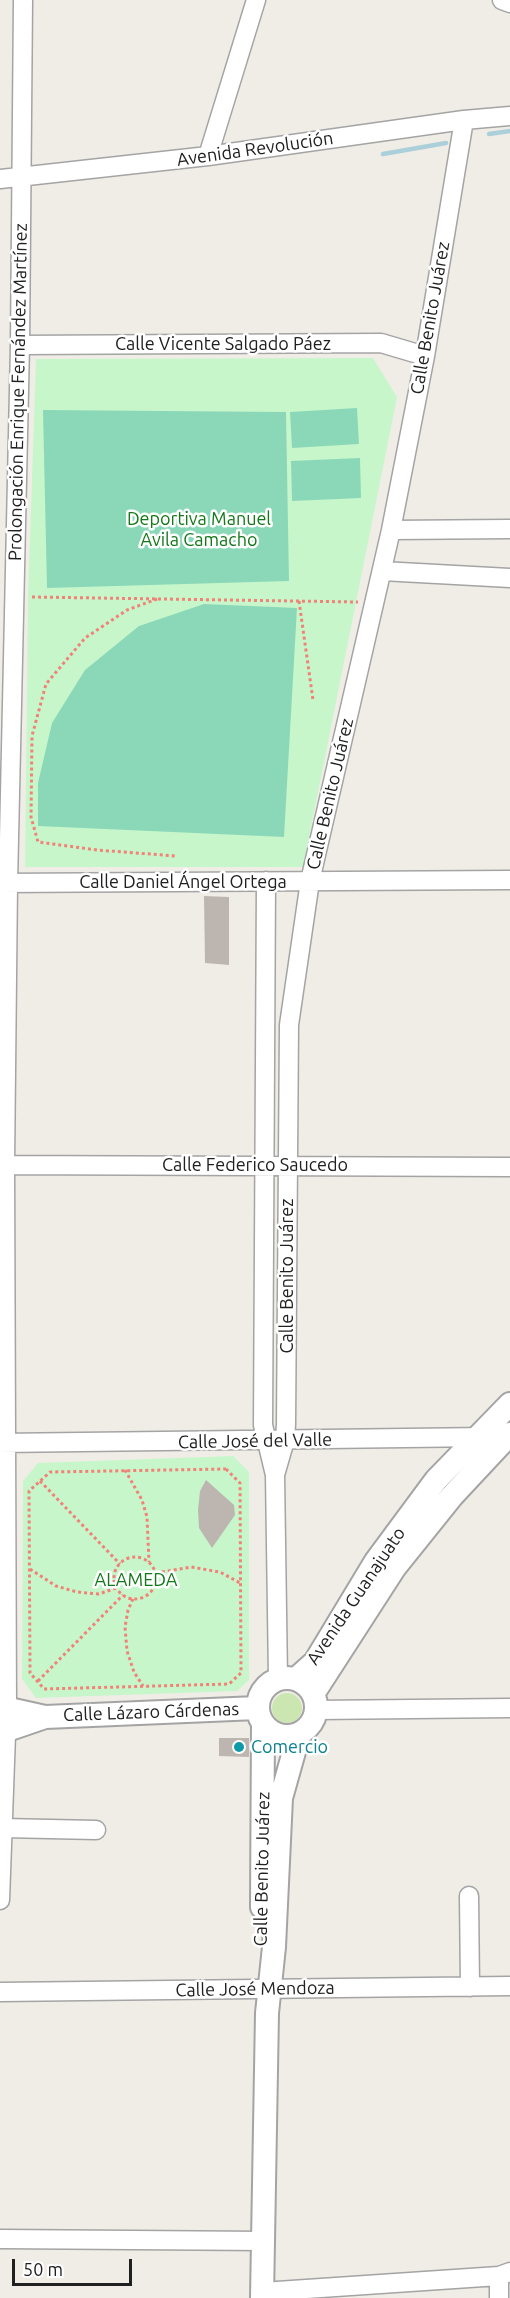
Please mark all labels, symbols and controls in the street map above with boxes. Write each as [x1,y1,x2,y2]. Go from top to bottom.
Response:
street label: Avenida Revolución [175,127,335,171]
street label: Prolongación Enrique Fernández Martínez [4,223,32,561]
street label: Calle Benito Juárez [406,240,454,396]
street label: Calle Vicente Salgado Páez [115,333,331,355]
park label: Deportiva Manuel Avila Camacho [127,508,271,550]
street label: Calle Benito Juárez [302,716,358,872]
street label: Calle Daniel Ángel Ortega [79,871,287,893]
street label: Calle Federico Saucedo [162,1154,348,1176]
street label: Calle Benito Juárez [276,1199,298,1353]
street label: Calle José del Valle [178,1429,332,1453]
street label: Avenida Guanajuato [302,1523,410,1669]
park label: ALAMEDA [94,1569,178,1591]
street label: Calle Lázaro Cárdenas [63,1698,239,1726]
place label: Comercio [251,1736,328,1758]
marker: Comercio [232,1740,246,1754]
street label: Calle Benito Juárez [250,1791,274,1947]
street label: Calle José Mendoza [175,1977,335,2001]
scale bar [15,2247,135,2285]
text: 50 m [23,2259,63,2279]

